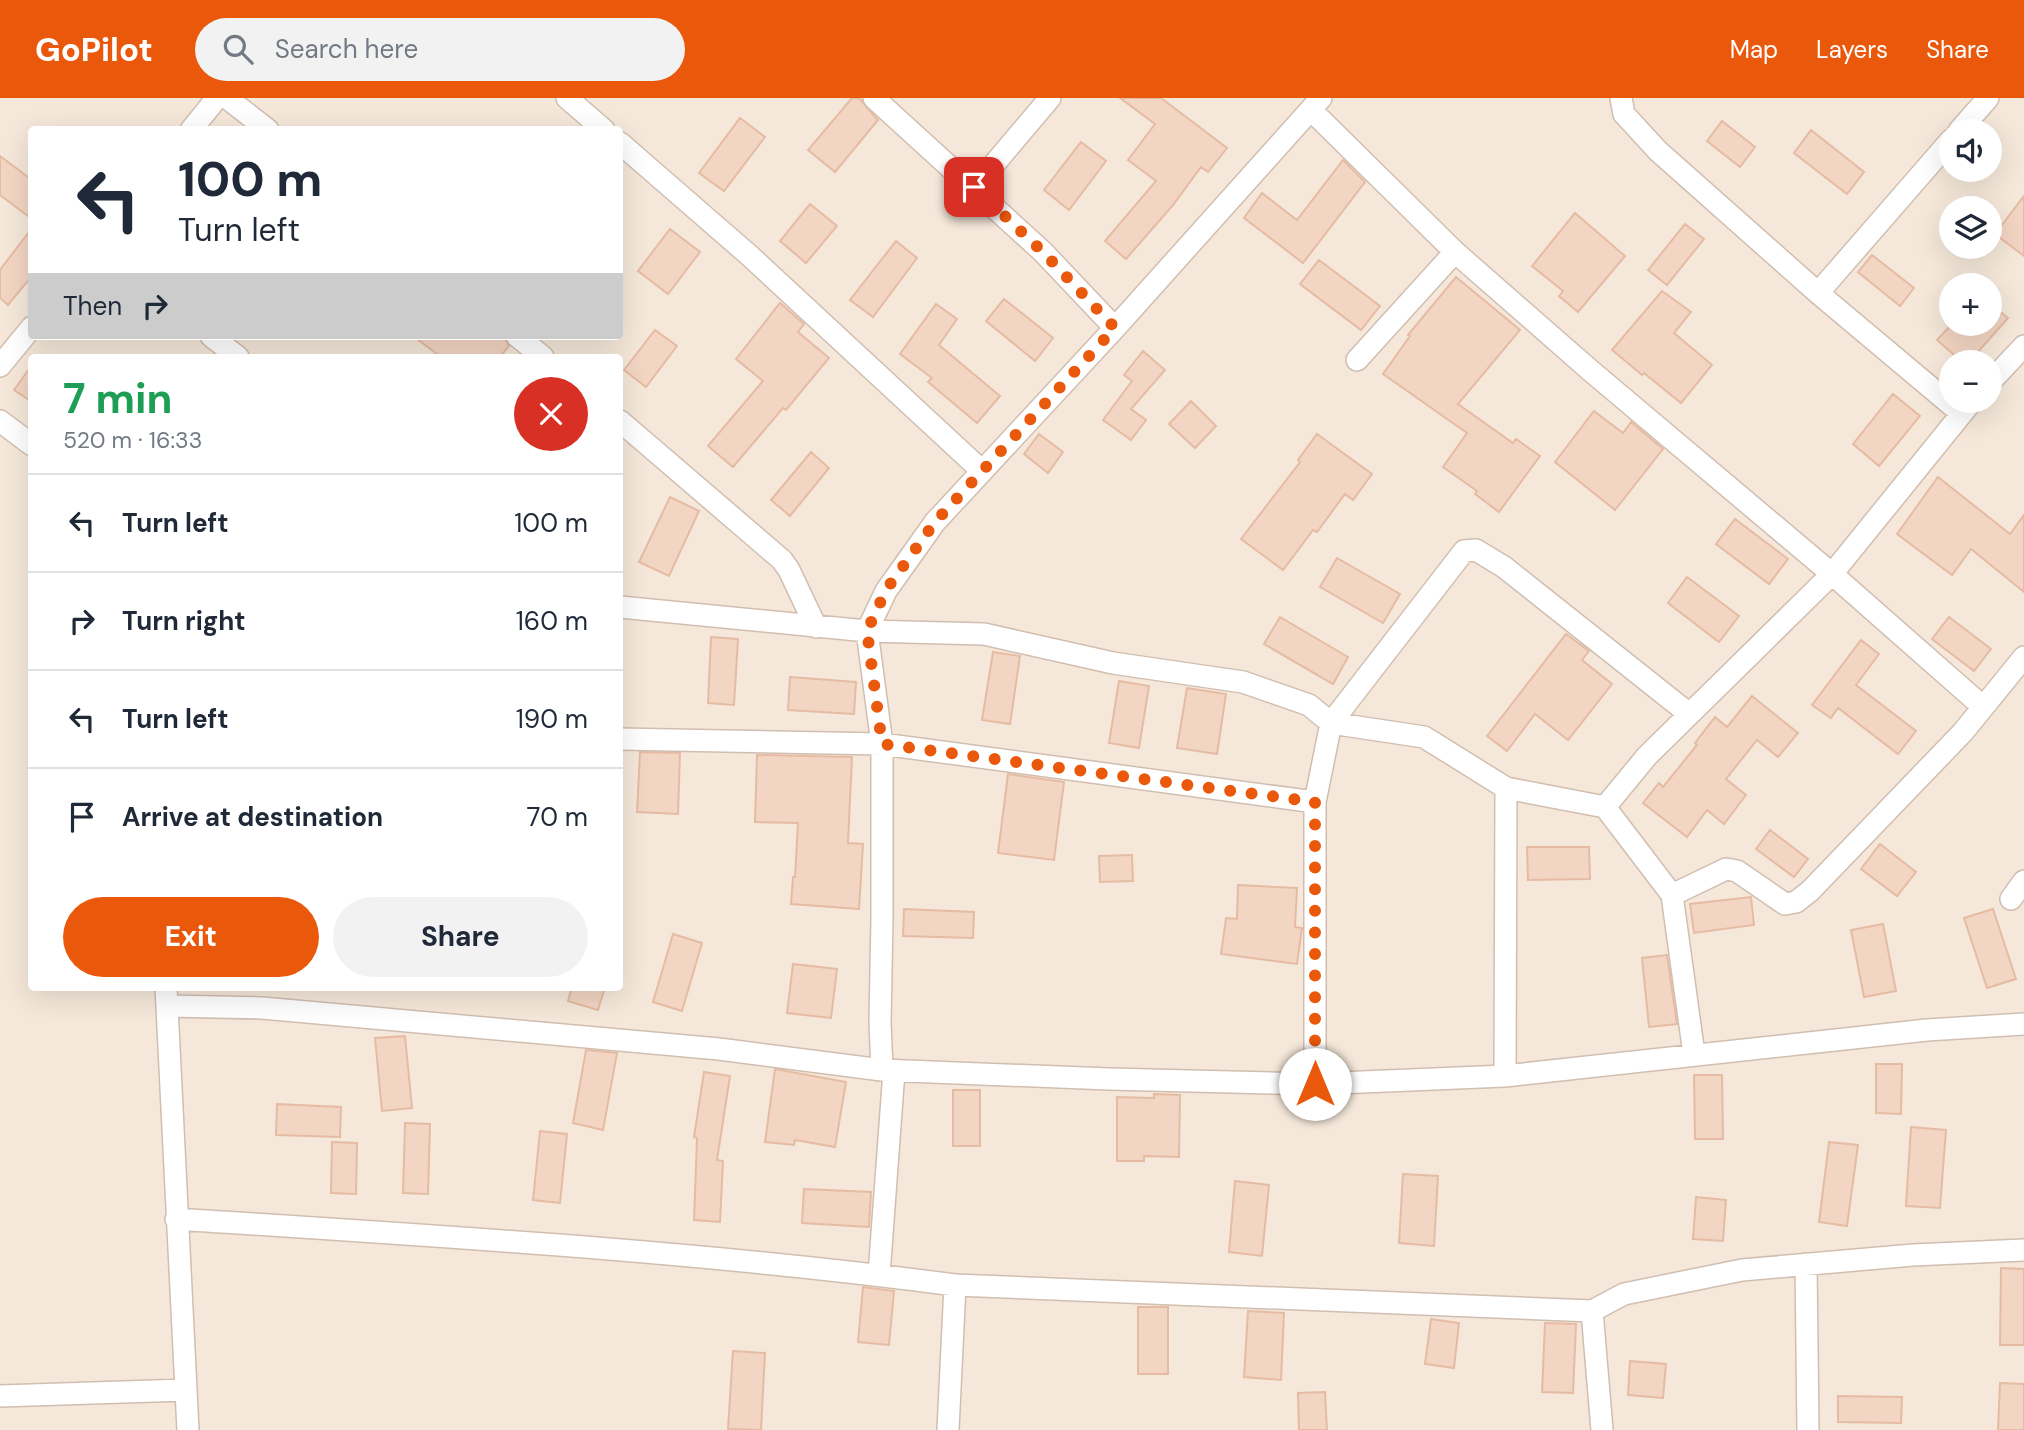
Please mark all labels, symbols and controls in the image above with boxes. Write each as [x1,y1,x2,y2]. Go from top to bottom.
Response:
search box [195,18,685,81]
text: GoPilot [35,28,153,71]
icon: search [219,30,257,68]
text: Search here [275,32,418,66]
text: Map [1730,34,1778,65]
text: Layers [1816,34,1888,65]
text: Share [1926,34,1989,65]
map controls [1939,119,2002,413]
button: sound [1939,119,2002,182]
text: 100 m [178,147,322,211]
icon: left [63,154,154,245]
pin [944,157,1004,217]
icon: arrive [955,168,993,206]
button: layers [1939,196,2002,259]
text: Turn left [178,209,300,251]
button: + [1939,273,2002,336]
icon: right [136,287,174,325]
text: Then [63,289,122,323]
button: − [1939,350,2002,413]
text: 7 min [63,371,172,426]
button: close [514,377,588,451]
text: 520 m · 16:33 [63,425,202,455]
icon: left [63,504,101,542]
text: Turn left [122,506,229,540]
text: 100 m [514,506,588,540]
icon: right [63,602,101,640]
text: Turn right [122,604,246,638]
text: 160 m [516,604,588,638]
icon: left [63,700,101,738]
text: Turn left [122,702,229,736]
text: 190 m [516,702,588,736]
icon: arrive [63,798,101,836]
text: Arrive at destination [122,800,383,834]
text: 70 m [527,800,588,834]
button: Exit [63,897,319,977]
button: Share [333,897,588,977]
position arrow [1278,1047,1352,1121]

